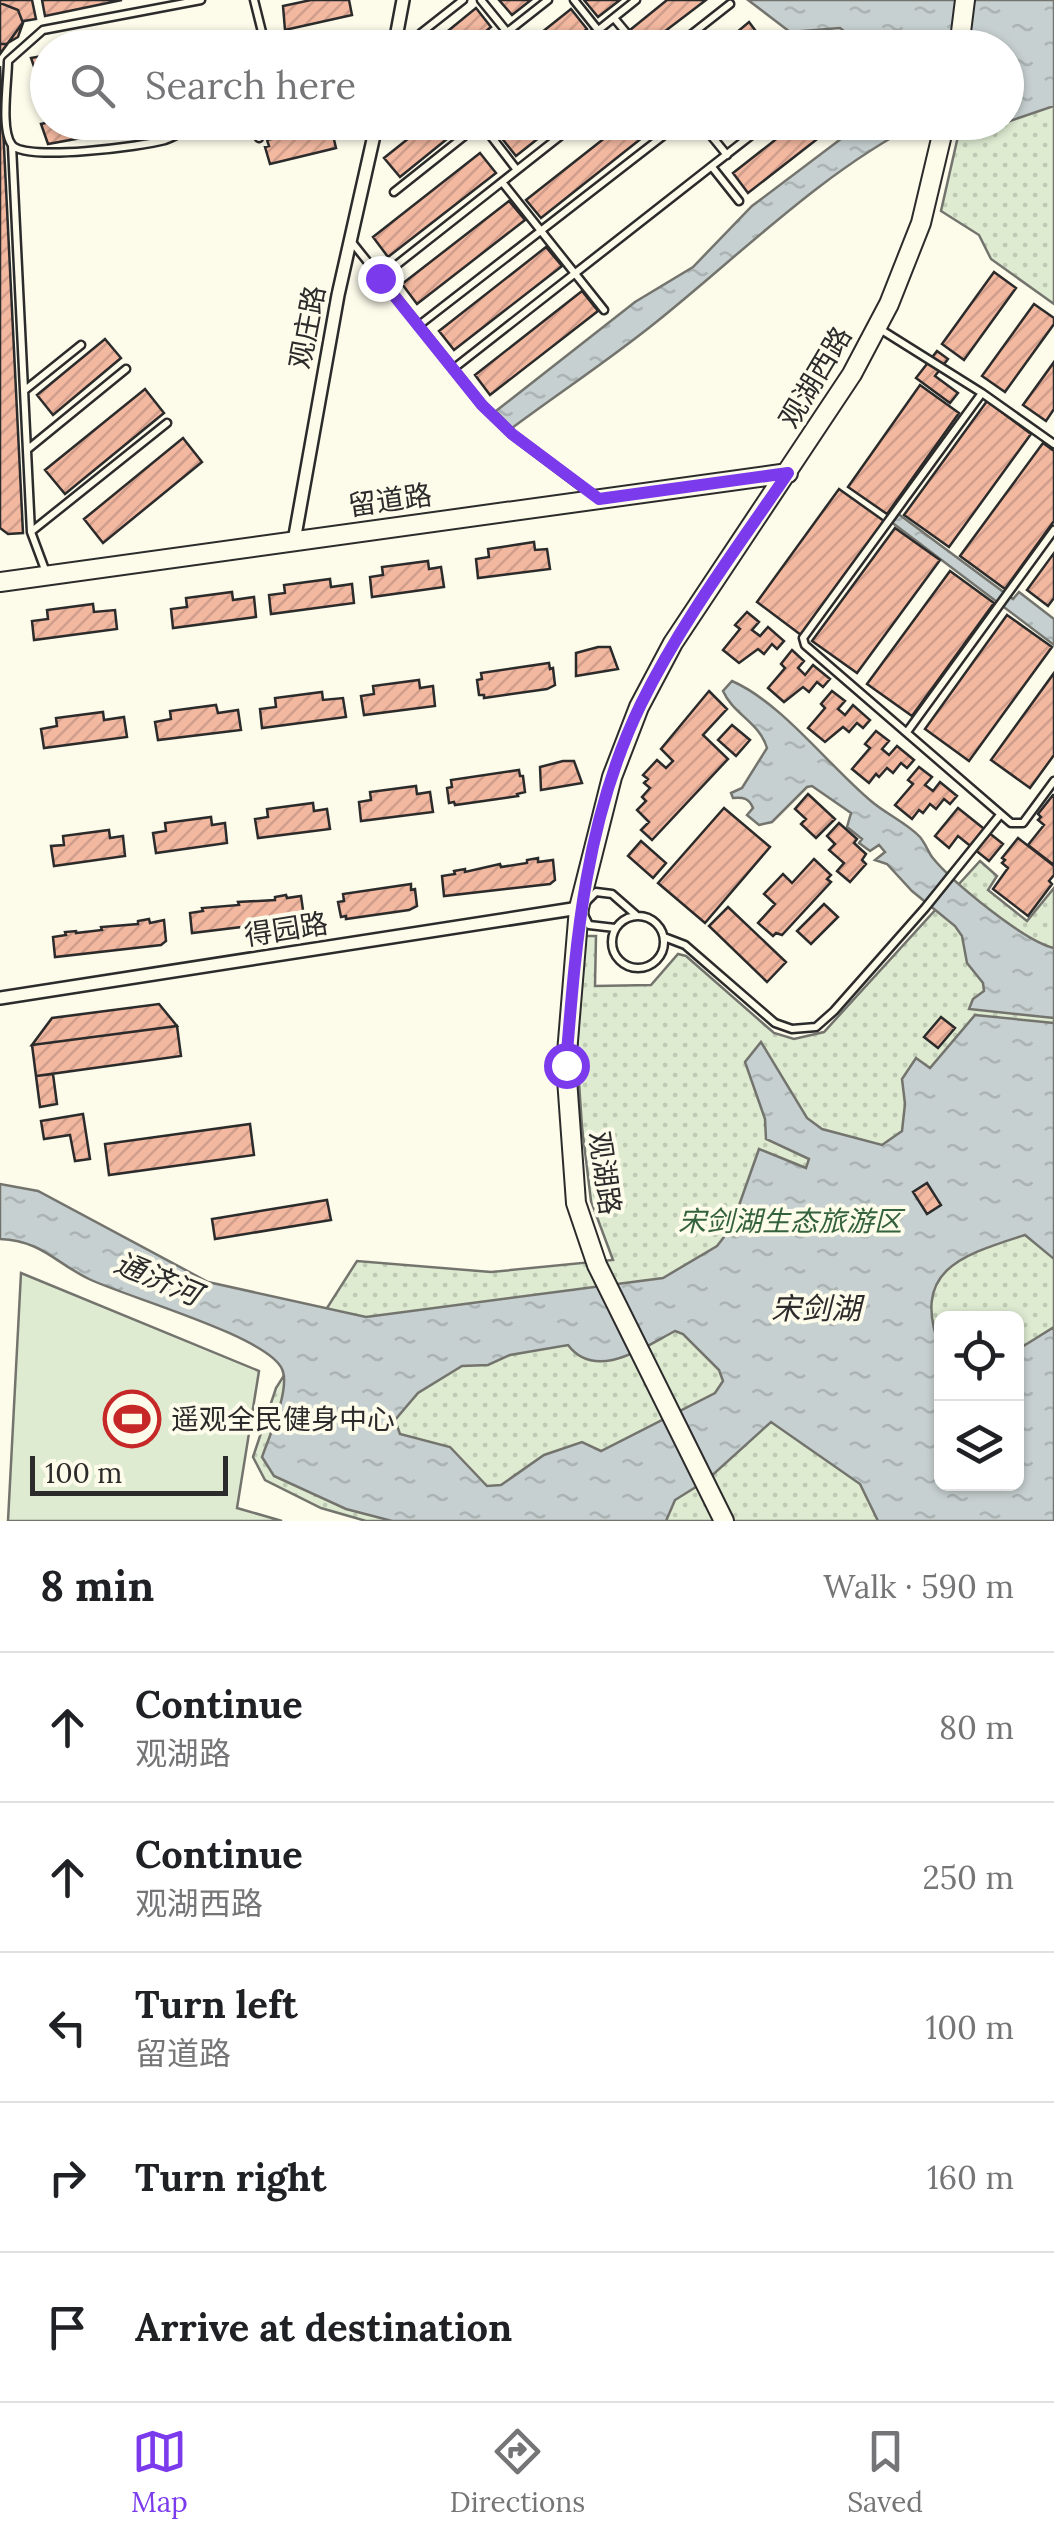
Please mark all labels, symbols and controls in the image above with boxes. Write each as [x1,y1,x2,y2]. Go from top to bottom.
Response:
search box [30,30,1024,140]
icon: search [65,58,120,113]
text: Search here [145,61,356,109]
route end [358,256,404,302]
street label: 观庄路 [281,282,333,372]
street label: 观湖西路 [771,320,859,434]
street label: 留道路 [346,476,434,524]
street label: 得园路 [242,905,330,953]
route start [544,1043,590,1089]
street label: 观湖路 [581,1129,629,1217]
park label: 宋剑湖生态旅游区 [678,1203,906,1239]
water label: 通济河 [109,1243,211,1315]
water label: 宋剑湖 [771,1289,865,1327]
map controls [934,1311,1024,1491]
button: locate [934,1311,1024,1401]
sports icon: 遥观全民健身中心 [102,1389,162,1449]
place label: 遥观全民健身中心 [171,1401,395,1437]
button: layers [934,1401,1024,1491]
scale bar [30,1451,228,1496]
text: 100 m [45,1455,122,1491]
text: 8 min [40,1559,154,1613]
text: Walk · 590 m [823,1566,1014,1607]
text: Continue [135,1680,303,1728]
icon: ahead [40,1700,95,1755]
text: 80 m [939,1707,1014,1748]
text: 观湖路 [135,1733,231,1774]
text: Continue [135,1830,303,1878]
icon: ahead [40,1850,95,1905]
text: 250 m [922,1857,1014,1898]
text: 观湖西路 [135,1883,263,1924]
text: Turn left [135,1980,298,2028]
icon: left [40,2000,95,2055]
text: 100 m [926,2007,1014,2048]
text: 留道路 [135,2033,231,2074]
icon: right [40,2150,95,2205]
text: Turn right [135,2153,326,2201]
text: 160 m [927,2157,1014,2198]
icon: arrive [40,2300,95,2355]
text: Arrive at destination [135,2303,512,2351]
tab: Map [131,2424,188,2520]
tab: Directions [450,2424,585,2520]
tab: Saved [847,2424,923,2520]

